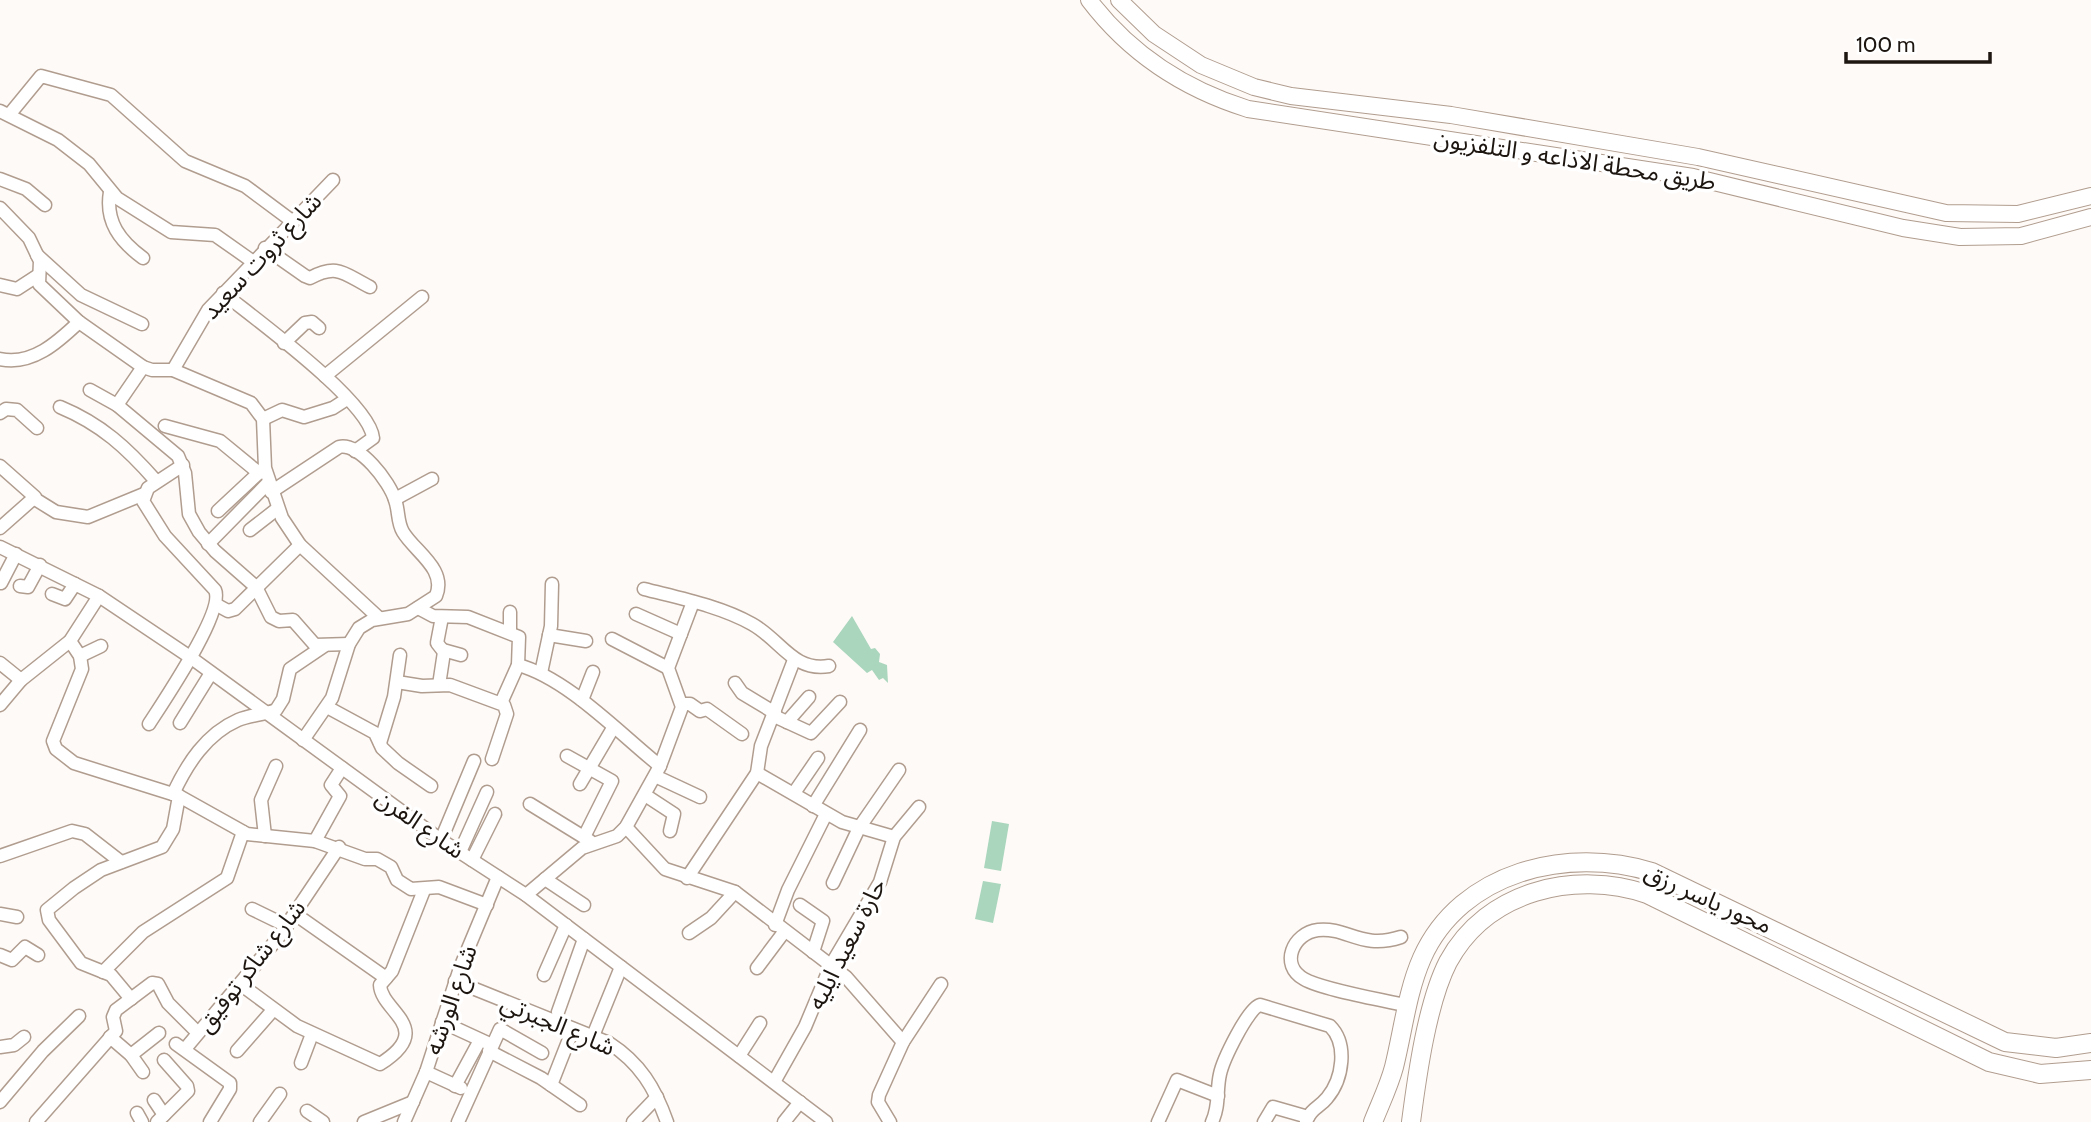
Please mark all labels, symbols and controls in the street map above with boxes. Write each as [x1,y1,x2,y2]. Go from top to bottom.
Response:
scale bar [1846,21,1990,65]
text: 100 m [1856,32,1915,57]
street label: طريق محطة الاذاعه و التلفزيون [1432,123,1718,197]
street label: شارع ثروت سعيد [196,187,330,327]
street label: شارع الفرن [368,782,470,867]
street label: محور ياسر رزق [1640,857,1777,940]
street label: حارة سعيد ايليه [801,873,892,1014]
street label: شارع شاكر توفيق [190,894,314,1040]
street label: شارع الورشه [418,941,486,1059]
street label: شارع الجبرتي [495,987,620,1066]

